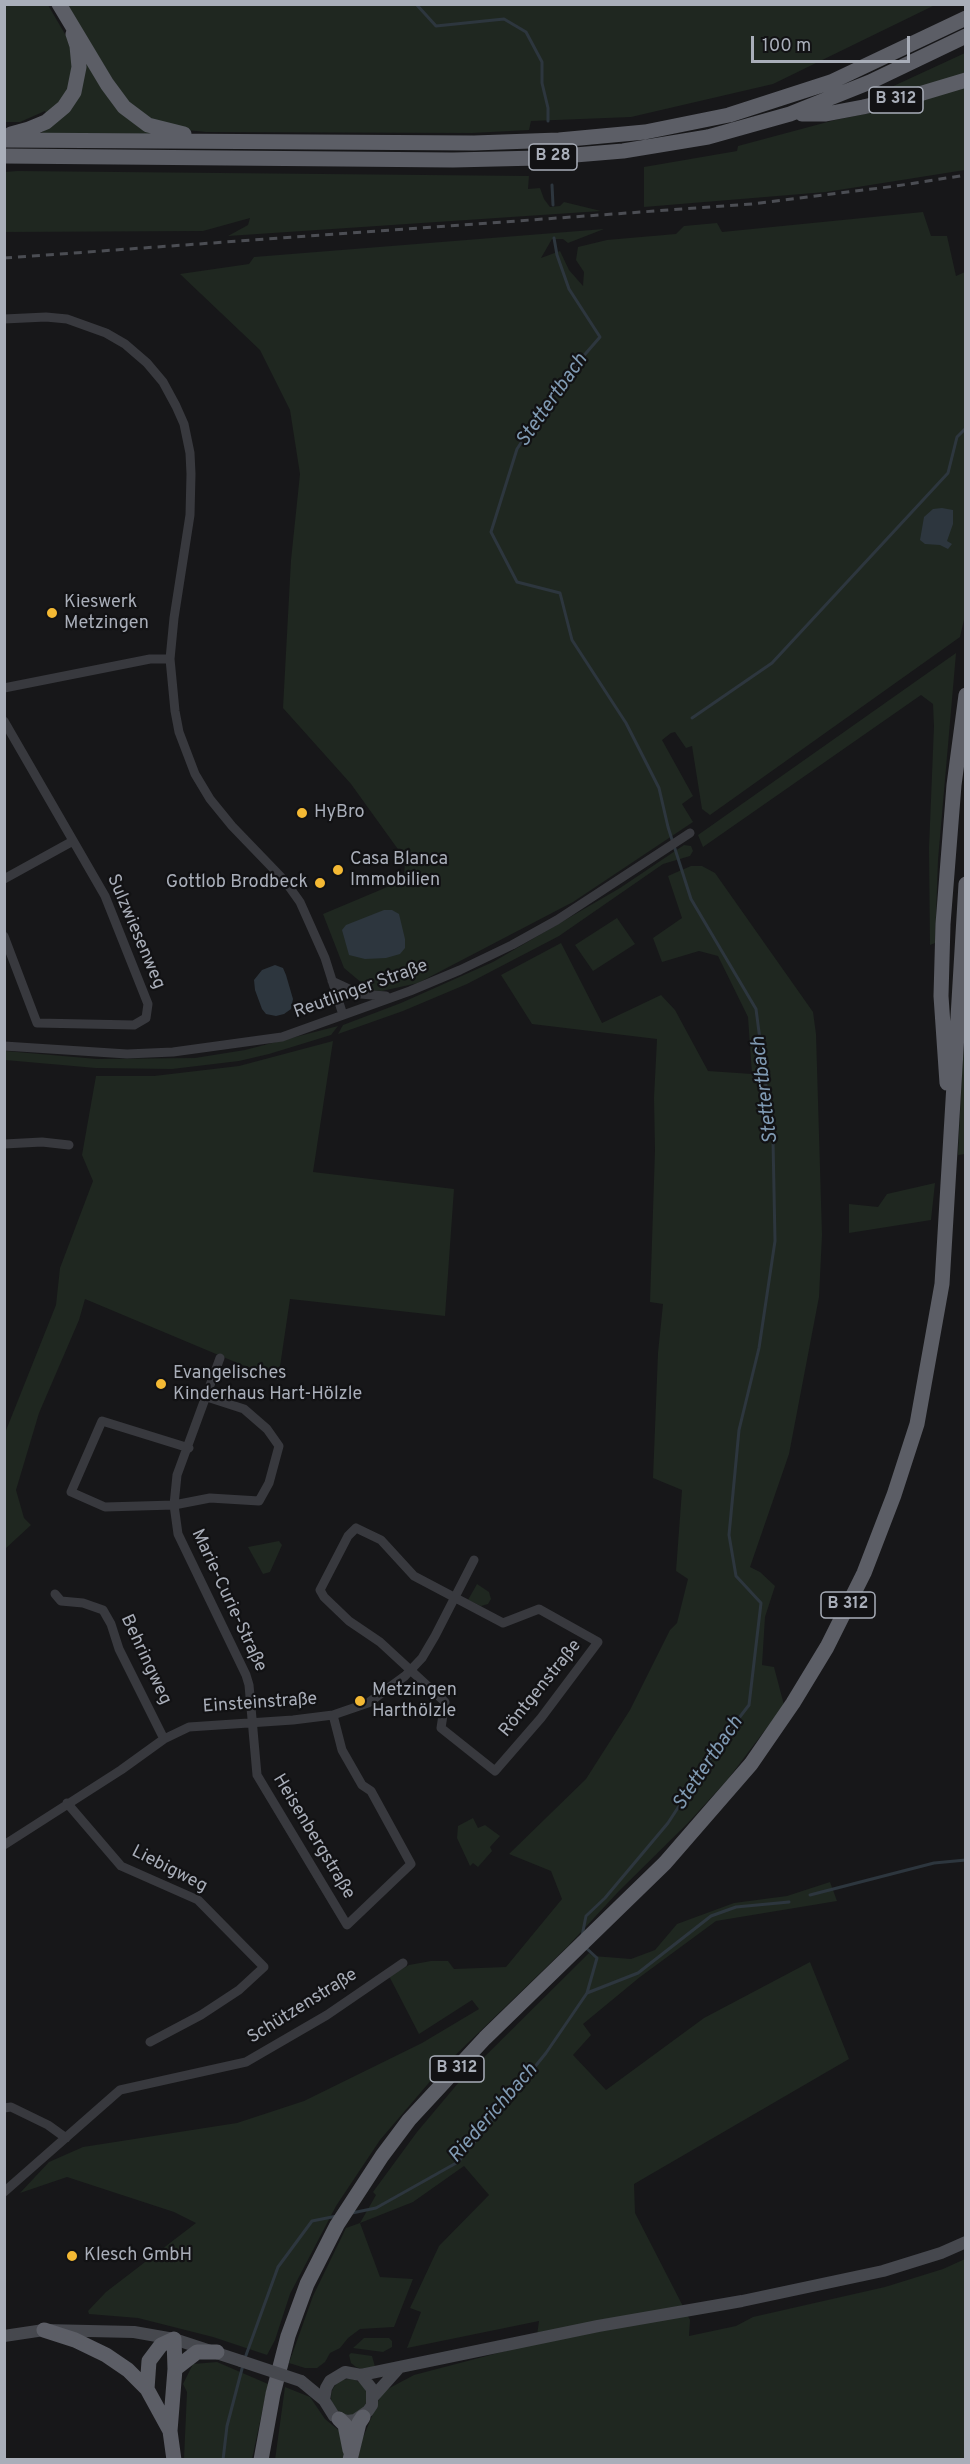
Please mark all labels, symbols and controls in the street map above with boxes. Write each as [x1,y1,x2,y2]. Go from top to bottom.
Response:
scale bar [754,24,913,62]
text: 100 m [762,35,811,58]
road number: B 312 [869,87,923,113]
road number: B 28 [529,144,577,170]
water label: Stettertbach [512,350,594,452]
place label: Kieswerk Metzingen [64,592,149,634]
marker: Kieswerk Metzingen [45,606,59,620]
place label: HyBro [314,802,365,824]
marker: HyBro [295,806,309,820]
place label: Casa Blanca Immobilien [350,849,448,892]
marker: Casa Blanca Immobilien [331,863,345,877]
street label: Sulzwiesenweg [101,871,169,993]
place label: Gottlob Brodbeck [166,872,308,894]
marker: Gottlob Brodbeck [313,876,327,890]
street label: Reutlinger Straße [291,956,431,1024]
water label: Stettertbach [747,1035,785,1145]
place label: Evangelisches Kinderhaus Hart-Hölzle [173,1363,362,1406]
marker: Evangelisches Kinderhaus Hart-Hölzle [154,1377,168,1391]
street label: Marie-Curie-Straße [186,1526,270,1676]
road number: B 312 [821,1592,875,1618]
street label: Behringweg [115,1612,175,1708]
street label: Röntgenstraße [495,1636,587,1742]
place label: Metzingen Harthölzle [372,1680,457,1722]
street label: Einsteinstraße [202,1689,318,1719]
marker: Metzingen Harthölzle [353,1694,367,1708]
water label: Stettertbach [669,1712,749,1816]
street label: Heisenbergstraße [267,1771,359,1903]
street label: Liebigweg [128,1842,210,1898]
street label: Schützenstraße [244,1965,362,2049]
road number: B 312 [430,2056,484,2082]
water label: Riederichbach [444,2059,544,2169]
place label: Klesch GmbH [84,2245,192,2267]
marker: Klesch GmbH [65,2249,79,2263]

